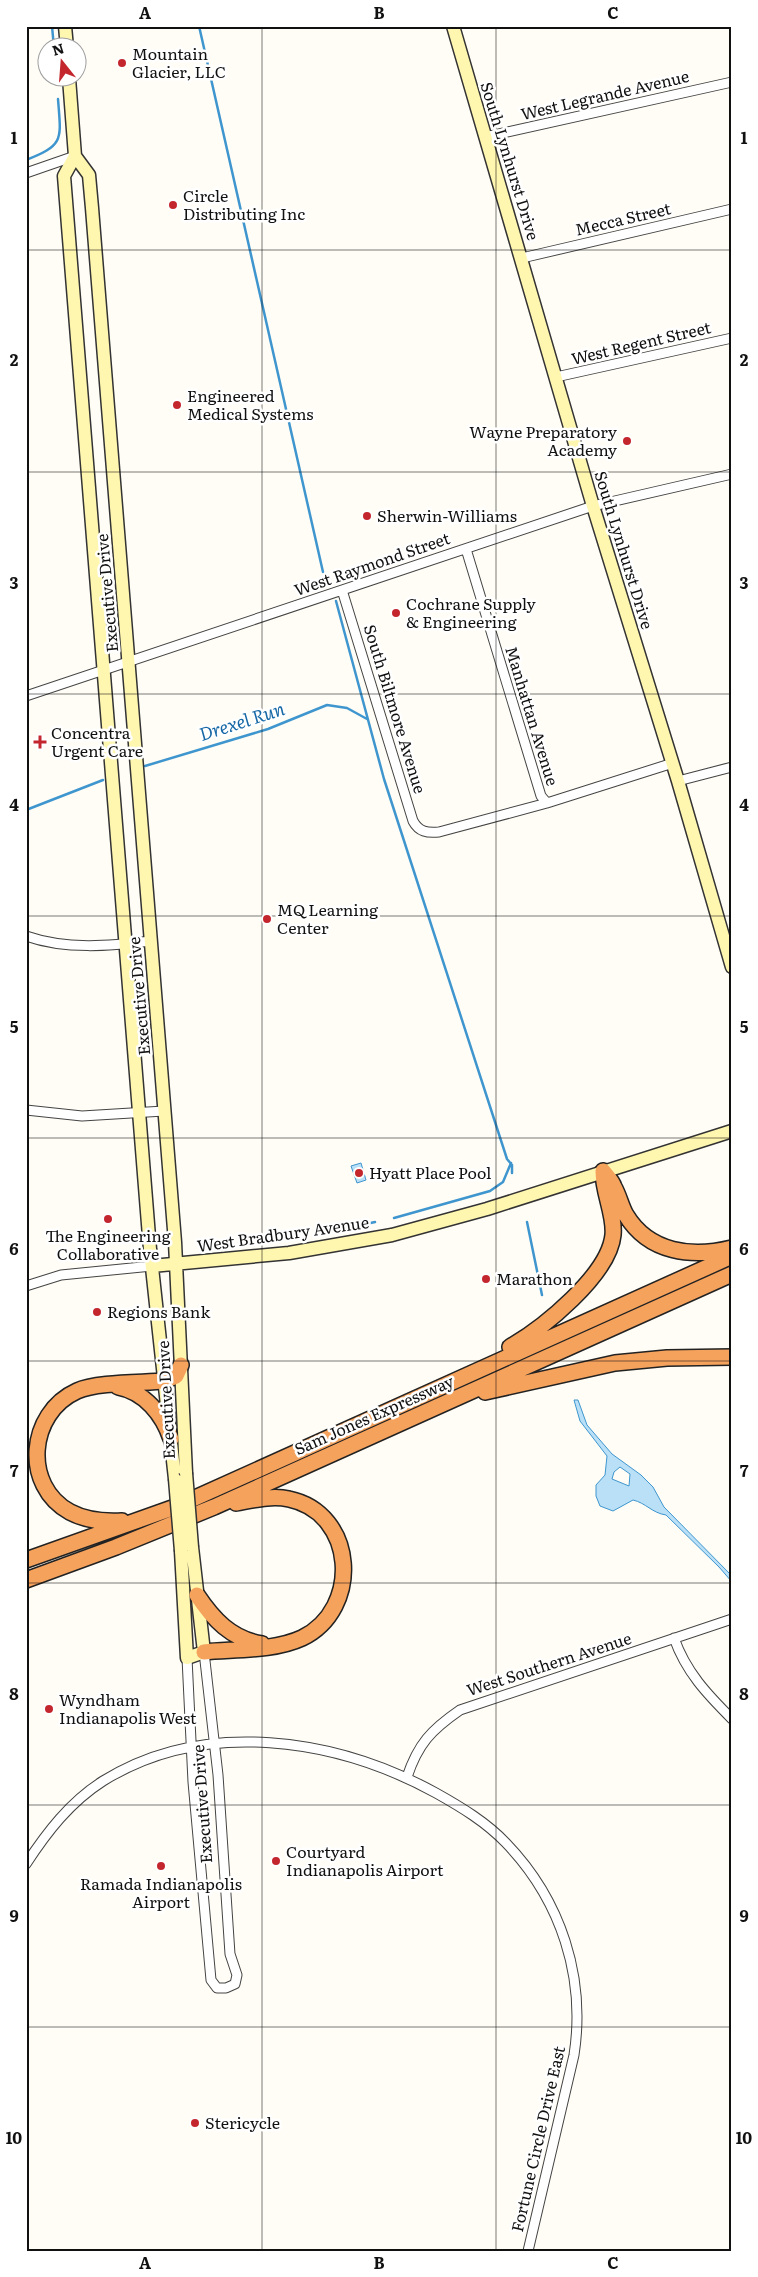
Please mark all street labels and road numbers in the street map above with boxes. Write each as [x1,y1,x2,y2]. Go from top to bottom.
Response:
street label: West Legrande Avenue [518,63,691,125]
street label: South Lynhurst Drive [475,79,546,243]
street label: Mecca Street [573,195,674,241]
street label: West Regent Street [569,314,713,370]
street label: South Lynhurst Drive [589,468,660,632]
street label: West Raymond Street [291,525,453,601]
street label: Executive Drive [89,533,123,653]
street label: South Biltmore Avenue [359,621,433,796]
street label: Manhattan Avenue [500,643,566,788]
street label: Executive Drive [121,936,155,1056]
street label: West Bradbury Avenue [195,1209,370,1257]
street label: Executive Drive [150,1340,180,1460]
street label: Sam Jones Expressway [290,1368,458,1460]
street label: West Southern Avenue [463,1625,634,1701]
street label: Executive Drive [185,1744,217,1864]
street label: Fortune Circle Drive East [504,2043,570,2234]

